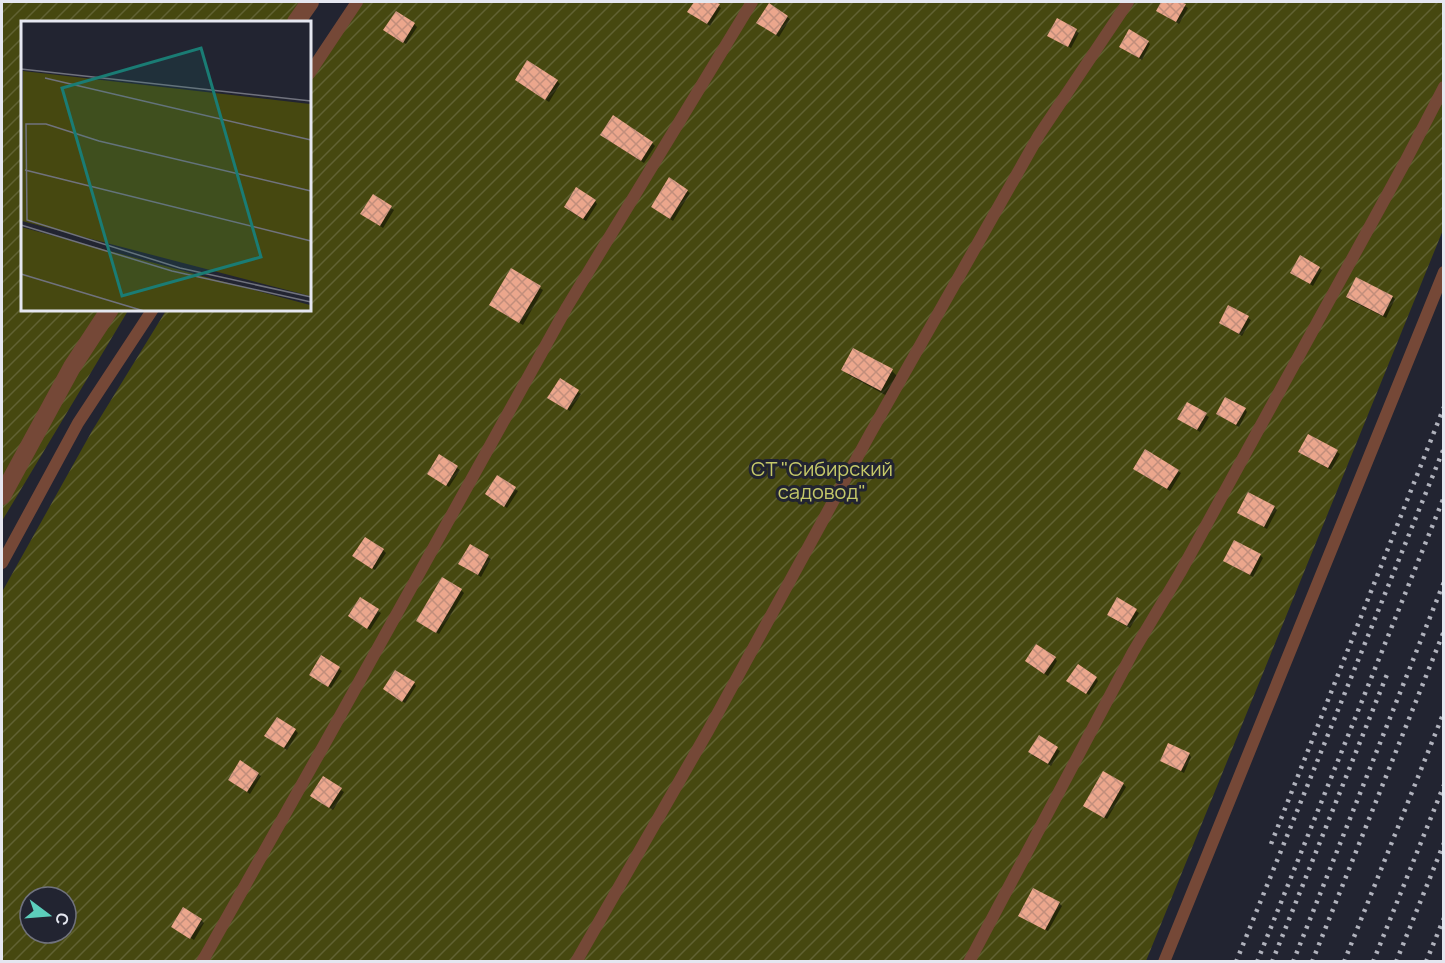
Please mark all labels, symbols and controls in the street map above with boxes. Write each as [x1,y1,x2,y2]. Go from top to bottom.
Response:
inset map [21,21,310,310]
park label: СТ "Сибирский садовод" [751,455,893,505]
north arrow [18,885,78,945]
text: С [50,910,75,928]

